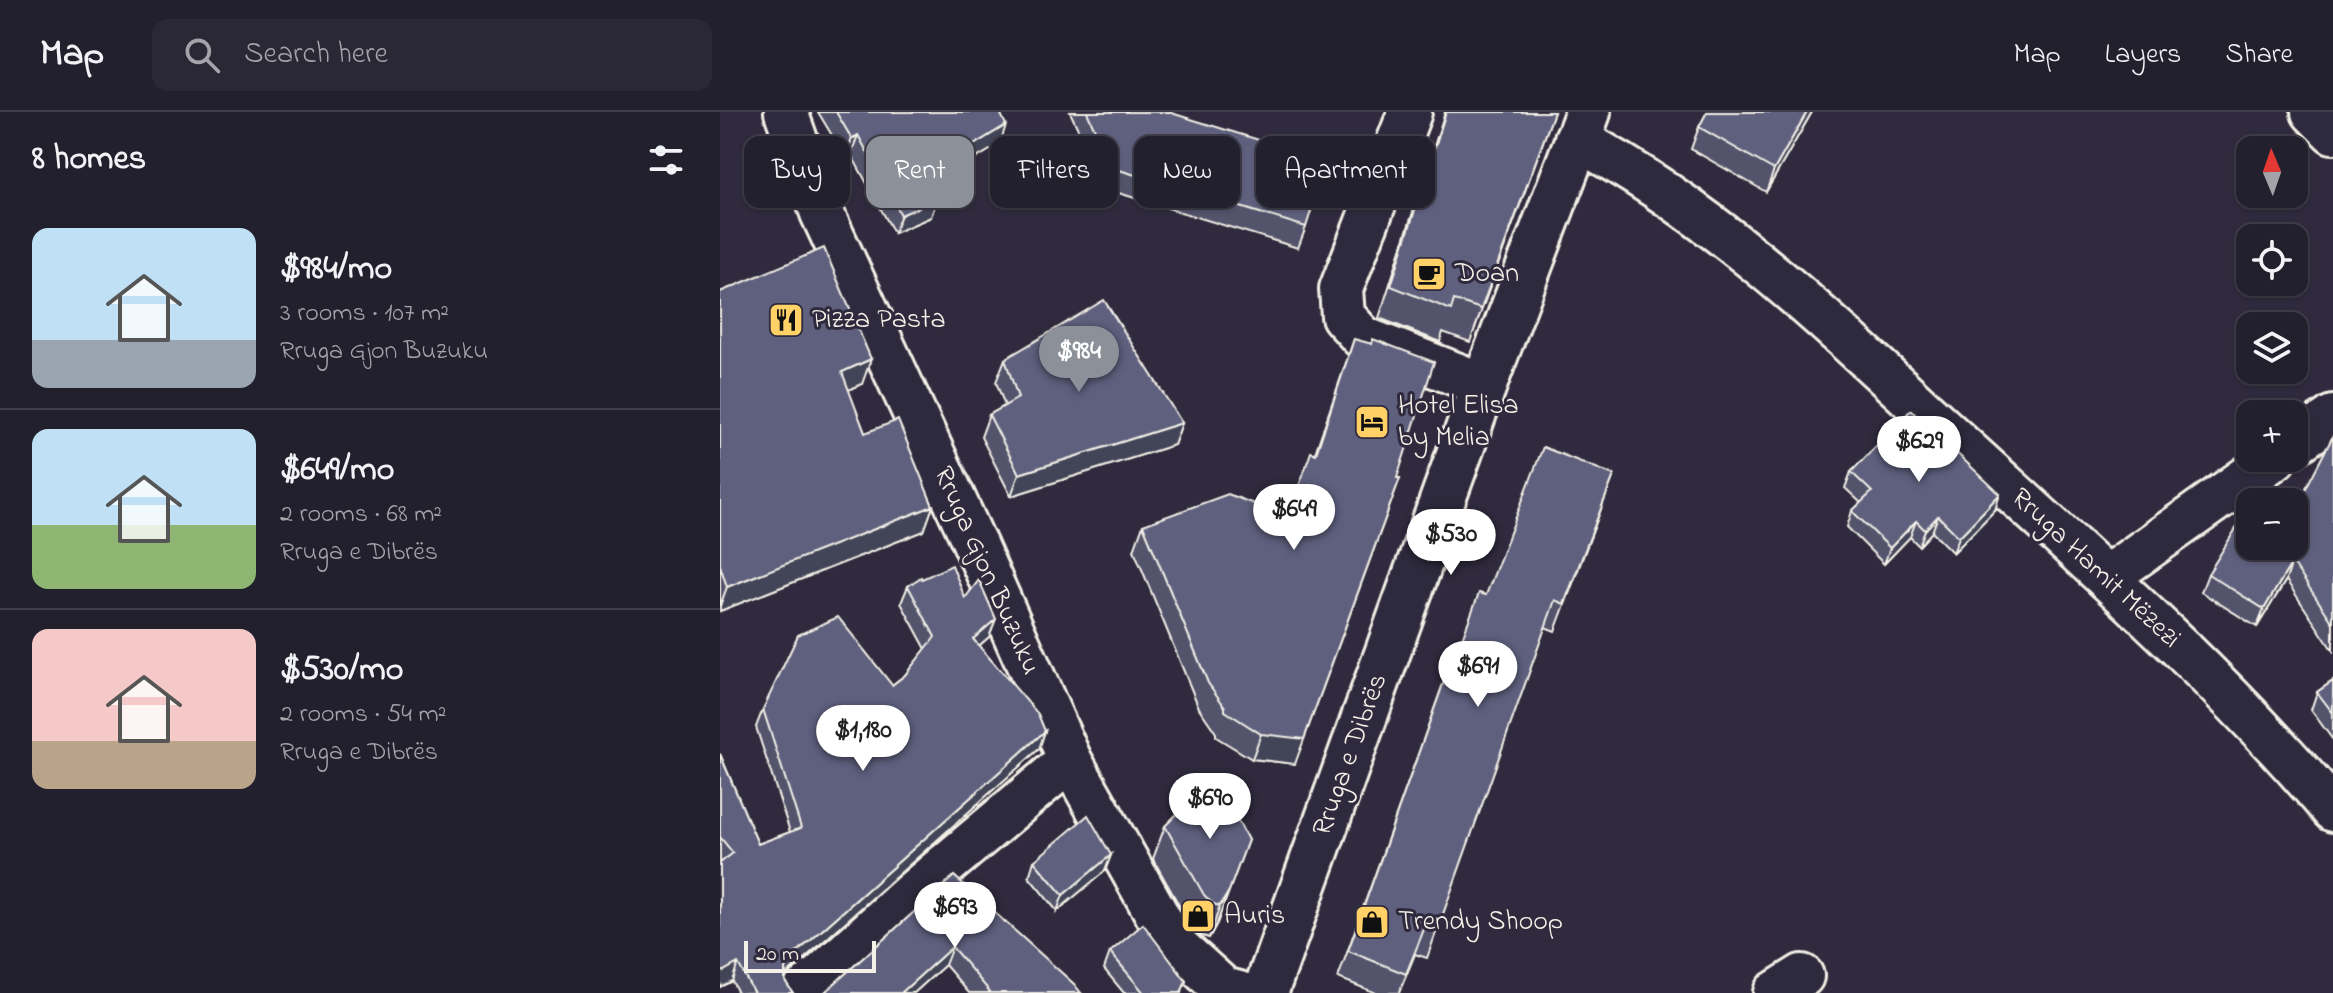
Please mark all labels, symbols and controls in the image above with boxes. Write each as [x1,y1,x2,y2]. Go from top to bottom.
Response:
search box [152,19,712,91]
text: Map [40,27,104,83]
icon: search [180,33,224,77]
text: Search here [244,33,388,77]
text: Map [2013,35,2061,76]
text: Layers [2105,35,2181,76]
text: Share [2225,35,2293,76]
text: 8 homes [32,135,146,185]
chip: Buy [744,136,850,208]
chip: Rent [866,136,974,208]
chip: Filters [990,136,1118,208]
chip: New [1134,136,1240,208]
chip: Apartment [1256,136,1435,208]
north arrow [2236,136,2308,208]
map controls [2236,136,2308,560]
icon: filters [644,138,688,182]
button: locate [2236,224,2308,296]
text: $984/mo [280,245,392,295]
place label: Doan [1454,254,1519,295]
cafe icon: Doan [1410,255,1448,293]
icon: home [96,260,192,356]
text: 3 rooms · 107 m² [280,295,449,333]
place label: Pizza Pasta [812,300,946,341]
restaurant icon: Pizza Pasta [767,301,805,339]
button: layers [2236,312,2308,384]
pin: $984 [1032,326,1126,394]
text: Rruga Gjon Buzuku [280,333,488,371]
text: $984 [1057,333,1101,371]
place label: Hotel Elisa by Melia [1398,386,1519,459]
button: + [2236,400,2308,472]
hotel icon: Hotel Elisa by Melia [1353,403,1391,441]
pin: $629 [1872,416,1966,484]
text: $629 [1895,423,1943,461]
text: $649/mo [280,446,394,496]
street label: Rruga Gjon Buzuku [922,460,1050,682]
icon: home [96,461,192,557]
street label: Rruga Hamit Mëzezi [2001,479,2189,659]
pin: $649 [1247,484,1341,552]
button: − [2236,488,2308,560]
text: $649 [1271,491,1317,529]
text: 2 rooms · 68 m² [280,496,442,534]
pin: $530 [1404,509,1498,577]
text: $530 [1425,516,1477,554]
text: Rruga e Dibrës [280,534,438,572]
pin: $691 [1431,641,1525,709]
text: $530/mo [280,646,403,696]
text: $691 [1456,648,1500,686]
icon: home [96,661,192,757]
street label: Rruga e Dibrës [1303,668,1399,842]
text: 2 rooms · 54 m² [280,696,446,734]
pin: $1,180 [798,705,928,773]
text: $1,180 [834,712,892,750]
text: Rruga e Dibrës [280,734,438,772]
pin: $690 [1163,773,1257,841]
text: $690 [1187,780,1233,818]
pin: $693 [908,882,1002,950]
text: $693 [932,889,978,927]
place label: Auris [1224,896,1285,937]
shop icon: Auris [1179,897,1217,935]
place label: Trendy Shoop [1398,902,1563,943]
shop icon: Trendy Shoop [1353,903,1391,941]
scale bar [744,937,876,973]
text: 20 m [756,939,799,971]

